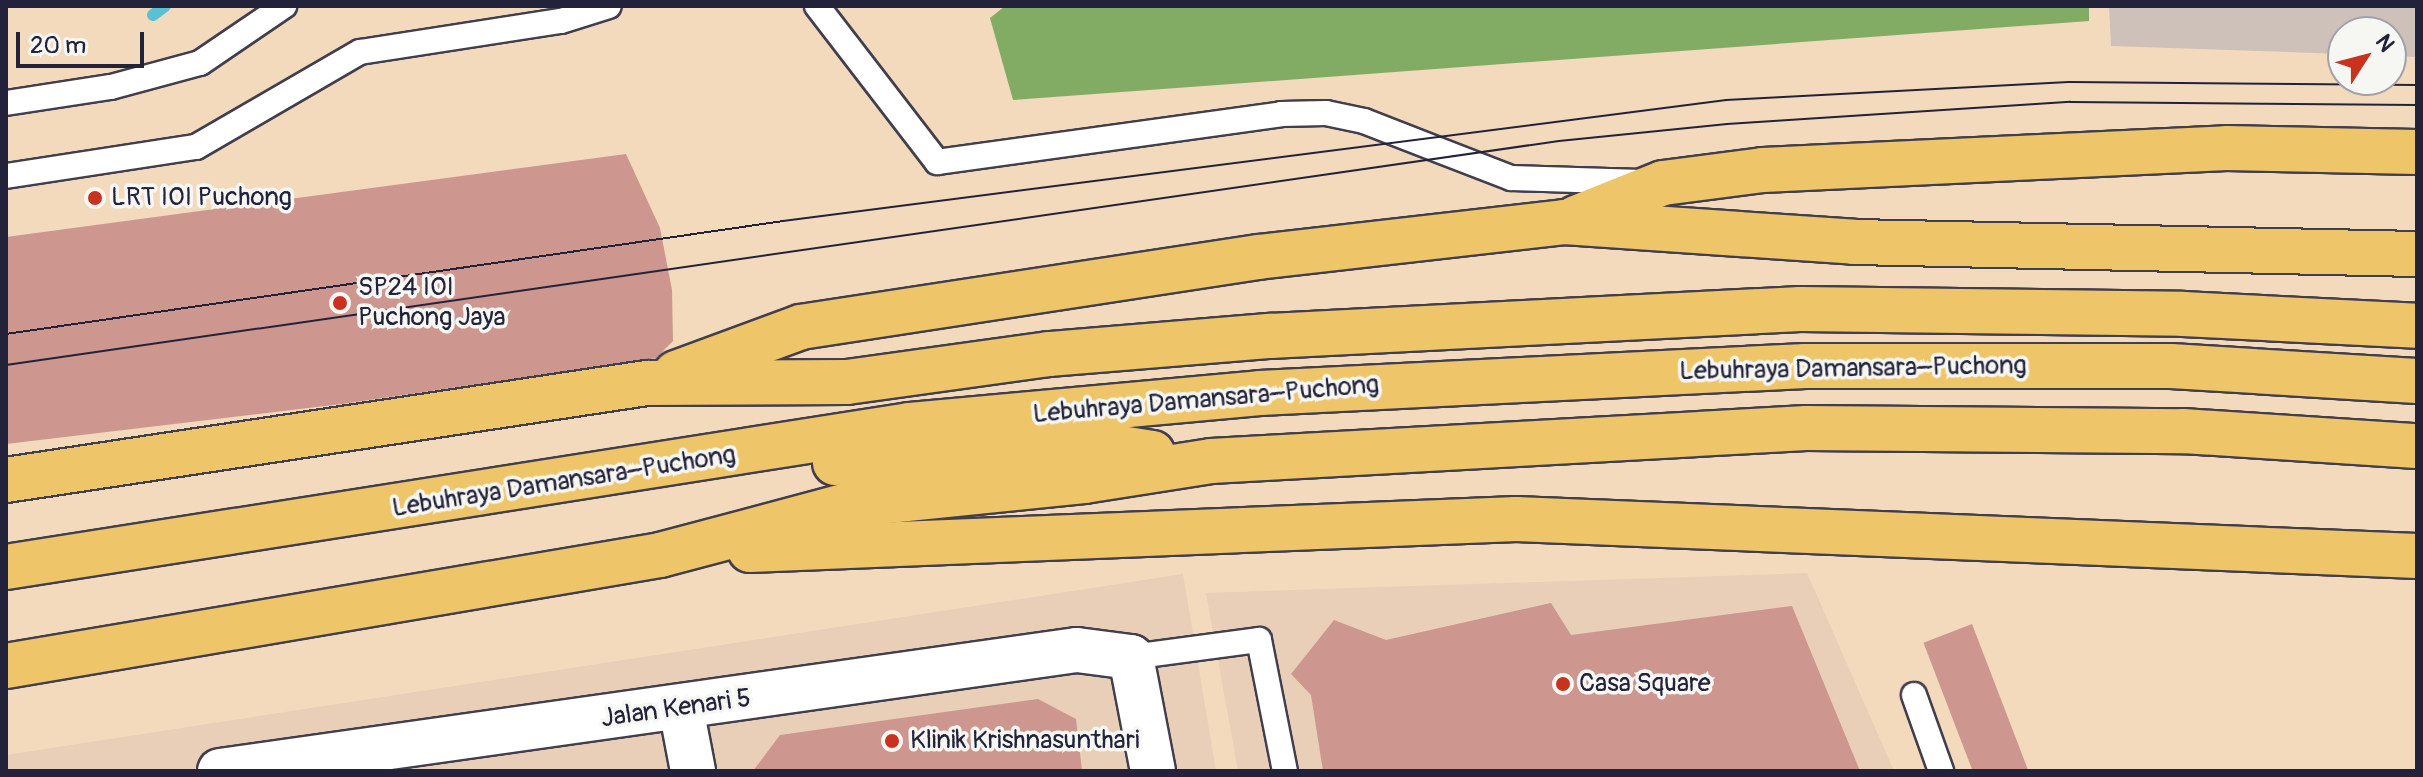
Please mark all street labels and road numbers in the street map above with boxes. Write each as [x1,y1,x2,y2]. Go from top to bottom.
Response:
street label: Lebuhraya Damansara–Puchong [1679,350,2027,388]
street label: Lebuhraya Damansara–Puchong [1032,369,1380,431]
street label: Lebuhraya Damansara–Puchong [390,439,738,525]
street label: Jalan Kenari 5 [599,683,753,735]

